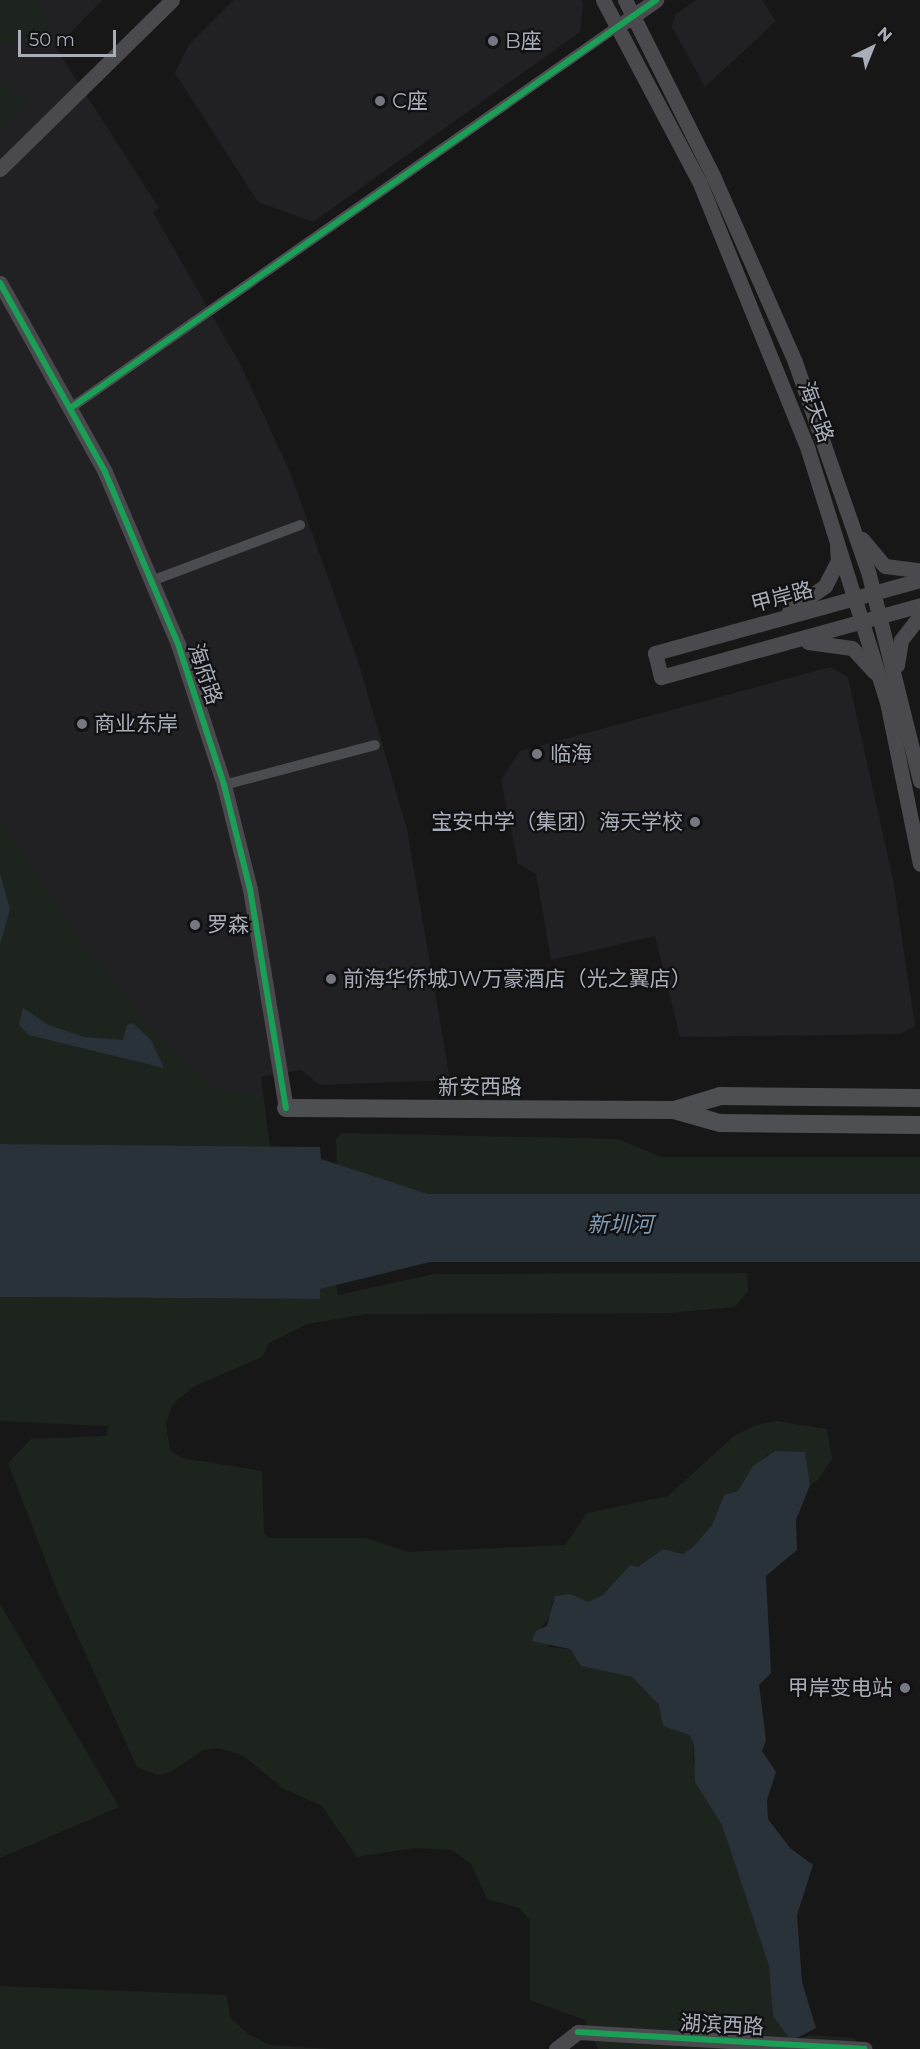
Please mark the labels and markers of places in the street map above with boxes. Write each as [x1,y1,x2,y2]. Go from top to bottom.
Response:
place label: B座 [505,28,542,54]
marker: B座 [486,34,500,48]
place label: C座 [392,88,428,114]
marker: C座 [373,94,387,108]
place label: 商业东岸 [94,711,178,737]
marker: 商业东岸 [75,717,89,731]
place label: 临海 [550,741,592,767]
marker: 临海 [528,745,546,763]
place label: 宝安中学（集团）海天学校 [431,809,683,835]
marker: 宝安中学（集团）海天学校 [688,815,702,829]
place label: 罗森 [207,912,249,938]
marker: 罗森 [188,918,202,932]
place label: 前海华侨城JW万豪酒店（光之翼店） [343,966,692,992]
marker: 前海华侨城JW万豪酒店（光之翼店） [324,972,338,986]
place label: 甲岸变电站 [788,1675,893,1701]
marker: 甲岸变电站 [898,1681,912,1695]

